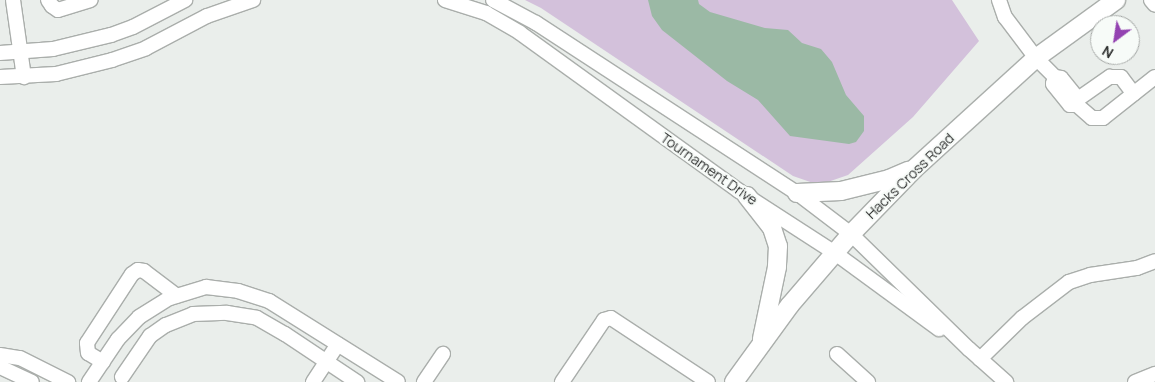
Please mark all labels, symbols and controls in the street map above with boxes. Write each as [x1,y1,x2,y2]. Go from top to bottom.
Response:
north arrow [1090,15,1140,65]
text: N [1098,42,1117,63]
street label: Tournament Drive [657,129,761,209]
street label: Hacks Cross Road [862,130,958,222]

